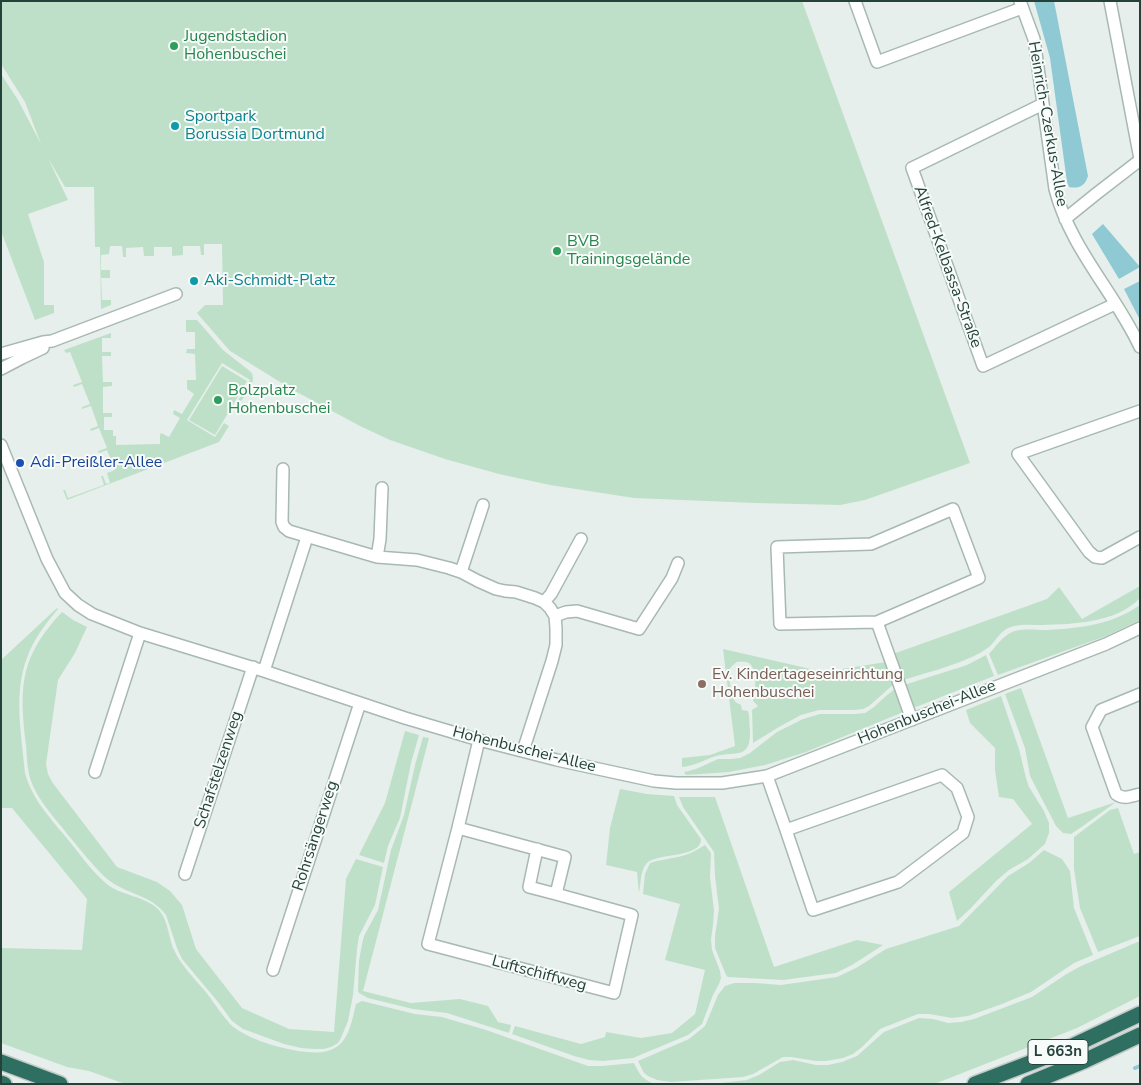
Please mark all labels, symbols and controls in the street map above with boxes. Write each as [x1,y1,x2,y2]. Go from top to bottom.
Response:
place label: Jugendstadion Hohenbuschei [184,27,287,65]
marker: Jugendstadion Hohenbuschei [168,40,180,52]
street label: Heinrich-Czerkus-Allee [1023,40,1071,208]
place label: Sportpark Borussia Dortmund [185,107,325,145]
marker: Sportpark Borussia Dortmund [169,120,181,132]
street label: Alfred-Kelbassa-Straße [909,183,985,351]
place label: BVB Trainingsgelände [567,232,690,270]
marker: BVB Trainingsgelände [551,245,563,257]
place label: Aki-Schmidt-Platz [204,271,335,291]
marker: Aki-Schmidt-Platz [188,275,200,287]
place label: Bolzplatz Hohenbuschei [228,381,330,419]
marker: Bolzplatz Hohenbuschei [212,394,224,406]
place label: Adi-Preißler-Allee [30,453,162,473]
marker: Adi-Preißler-Allee [14,457,26,469]
place label: Ev. Kindertageseinrichtung Hohenbuschei [712,665,903,703]
street label: Hohenbuschei-Allee [855,677,999,749]
marker: Ev. Kindertageseinrichtung Hohenbuschei [696,678,708,690]
street label: Schafstelzenweg [191,709,247,831]
street label: Hohenbuschei-Allee [450,723,598,777]
street label: Rohrsängerweg [289,778,343,894]
street label: Luftschiffweg [489,952,589,996]
road number: L 663n [1028,1040,1088,1064]

